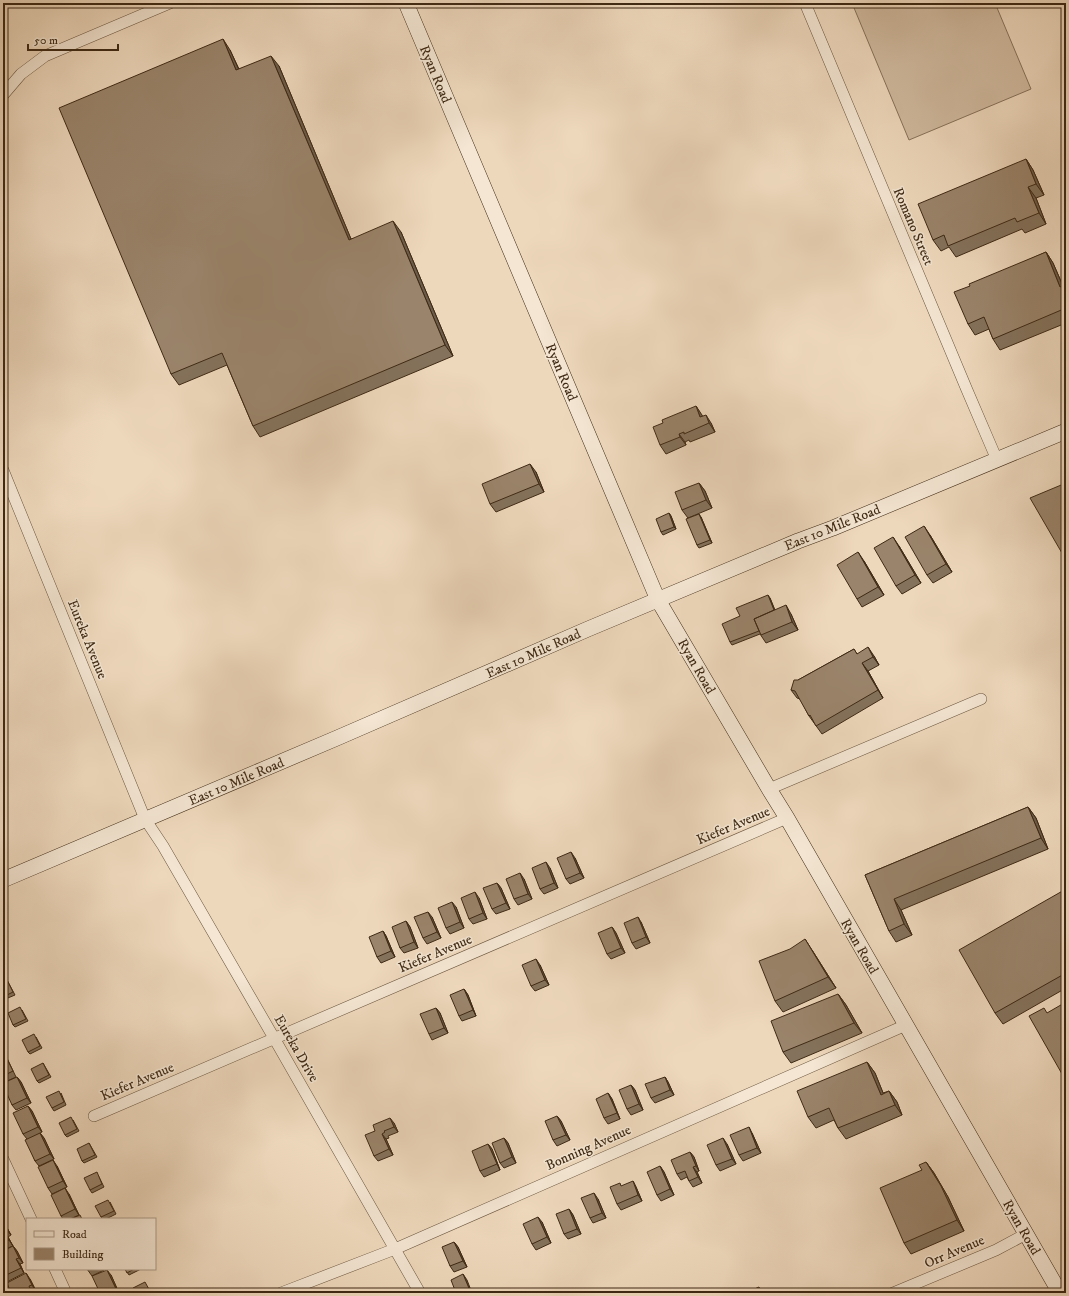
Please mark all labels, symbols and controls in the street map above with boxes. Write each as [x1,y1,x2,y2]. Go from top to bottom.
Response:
scale bar [28,26,118,52]
text: 50 m [34,33,58,48]
street label: Ryan Road [415,43,455,106]
street label: Romano Street [889,185,938,268]
street label: Ryan Road [541,341,581,404]
street label: East 10 Mile Road [782,500,883,555]
street label: Eureka Avenue [63,597,111,682]
street label: East 10 Mile Road [483,625,584,683]
street label: Ryan Road [673,636,719,697]
street label: East 10 Mile Road [186,754,287,810]
street label: Kiefer Avenue [694,802,773,849]
street label: Ryan Road [836,916,882,977]
street label: Kiefer Avenue [396,930,475,977]
street label: Eureka Drive [270,1012,323,1086]
street label: Kiefer Avenue [98,1058,177,1105]
street label: Bonning Avenue [543,1121,634,1175]
street label: Ryan Road [998,1197,1044,1258]
legend [26,1218,156,1270]
text: Road [62,1227,87,1242]
street label: Orr Avenue [922,1231,987,1273]
text: Building [62,1247,103,1262]

